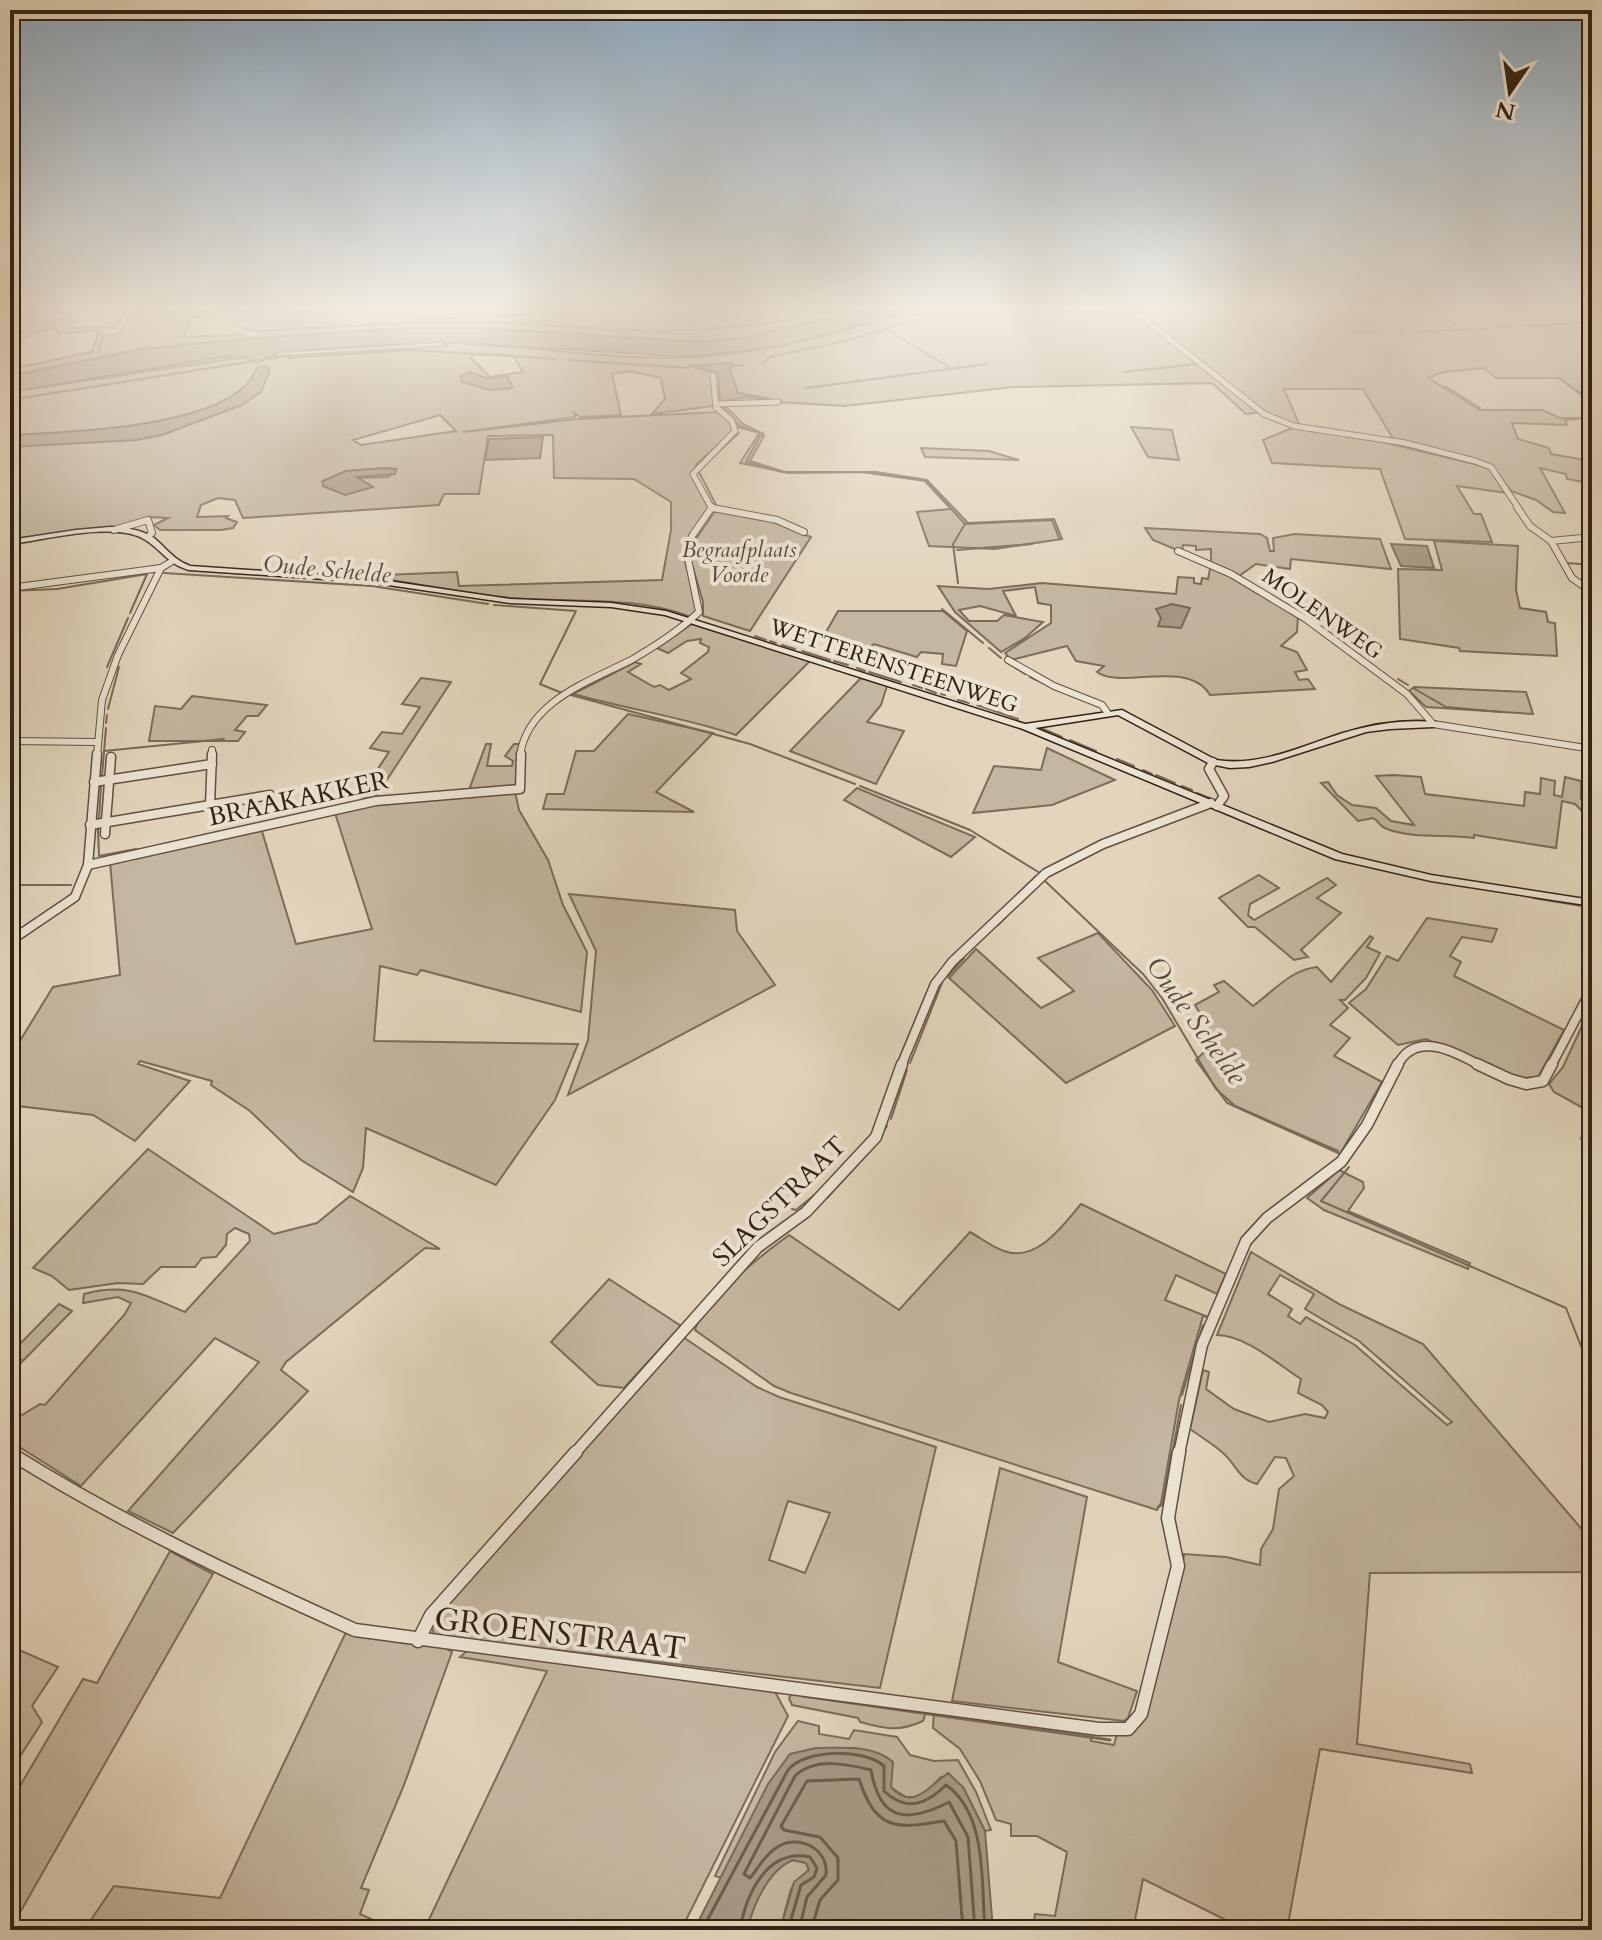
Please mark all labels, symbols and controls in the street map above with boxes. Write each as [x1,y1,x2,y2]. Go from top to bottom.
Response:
north arrow [1470,52,1550,132]
text: N [1493,94,1518,127]
park label: Begraafplaats Voorde [682,535,797,590]
water label: Oude Schelde [262,547,393,592]
street label: MOLENWEG [1256,561,1389,666]
street label: WETTERENSTEENWEG [765,611,1022,720]
street label: BRAAKAKKER [205,762,391,835]
water label: Oude Schelde [1137,949,1256,1092]
street label: SLAGSTRAAT [705,1128,854,1274]
street label: GROENSTRAAT [432,1597,688,1671]

